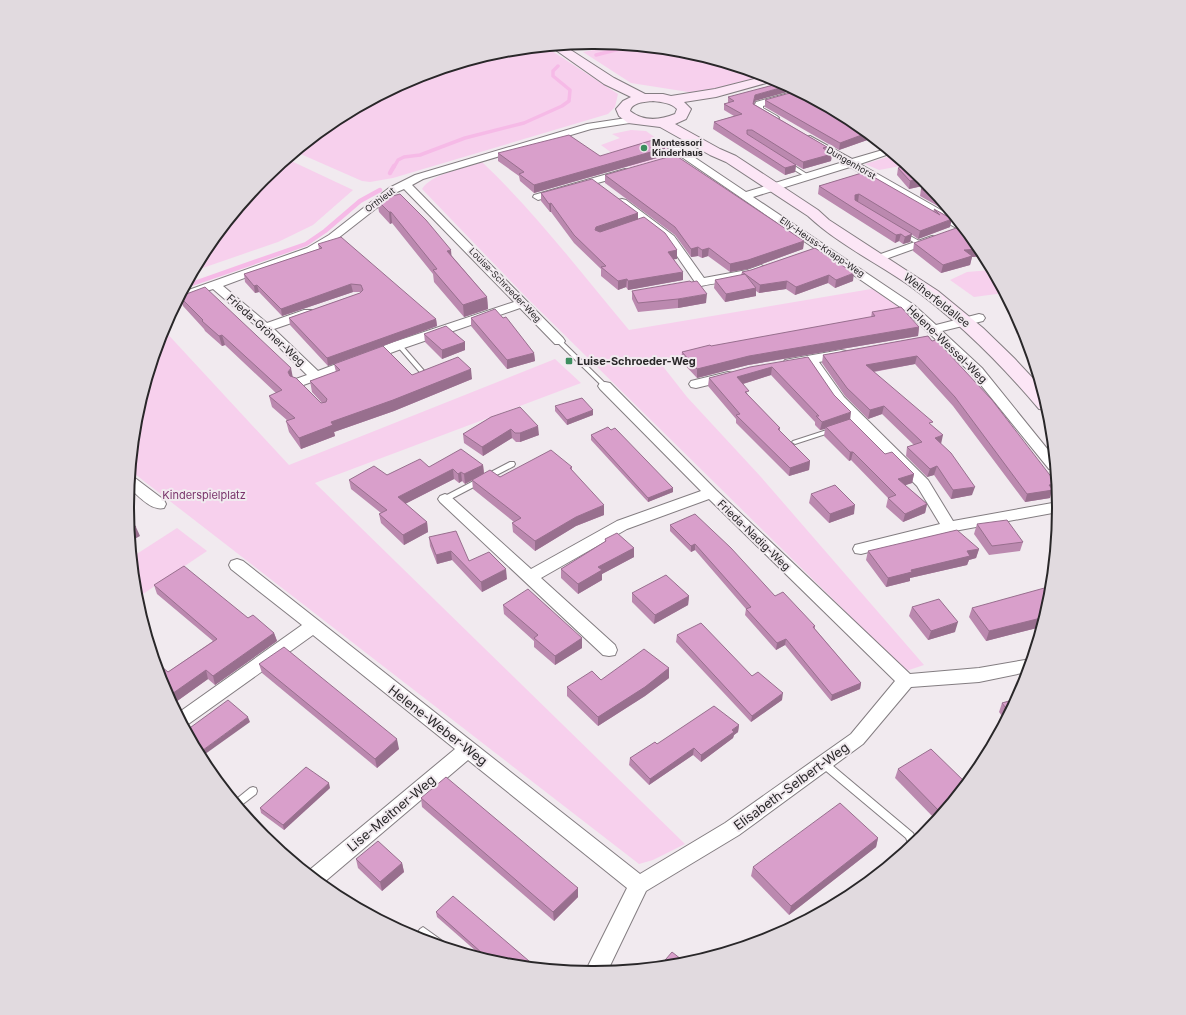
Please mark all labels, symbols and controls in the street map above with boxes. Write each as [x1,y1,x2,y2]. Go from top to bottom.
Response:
place label: Montessori Kinderhaus [652,137,703,158]
marker: Montessori Kinderhaus [639,143,649,153]
street label: Dungenhorst [825,144,878,181]
street label: Orthleut [363,185,397,214]
street label: Elly-Heuss-Knapp-Weg [778,214,867,279]
street label: Louise-Schroeder-Weg [467,245,544,324]
street label: Weiherfeldallee [901,270,973,330]
street label: Frieda-Gröner-Weg [224,291,308,369]
street label: Helene-Wessel-Weg [904,302,990,386]
place label: Luise-Schroeder-Weg [577,354,696,368]
marker: Luise-Schroeder-Weg [564,356,574,366]
park label: Kinderspielplatz [162,488,246,502]
street label: Frieda-Nadig-Weg [715,497,793,573]
street label: Helene-Weber-Weg [385,681,491,769]
street label: Elisabeth-Selbert-Weg [730,739,852,833]
street label: Lise-Meitner-Weg [344,771,438,855]

